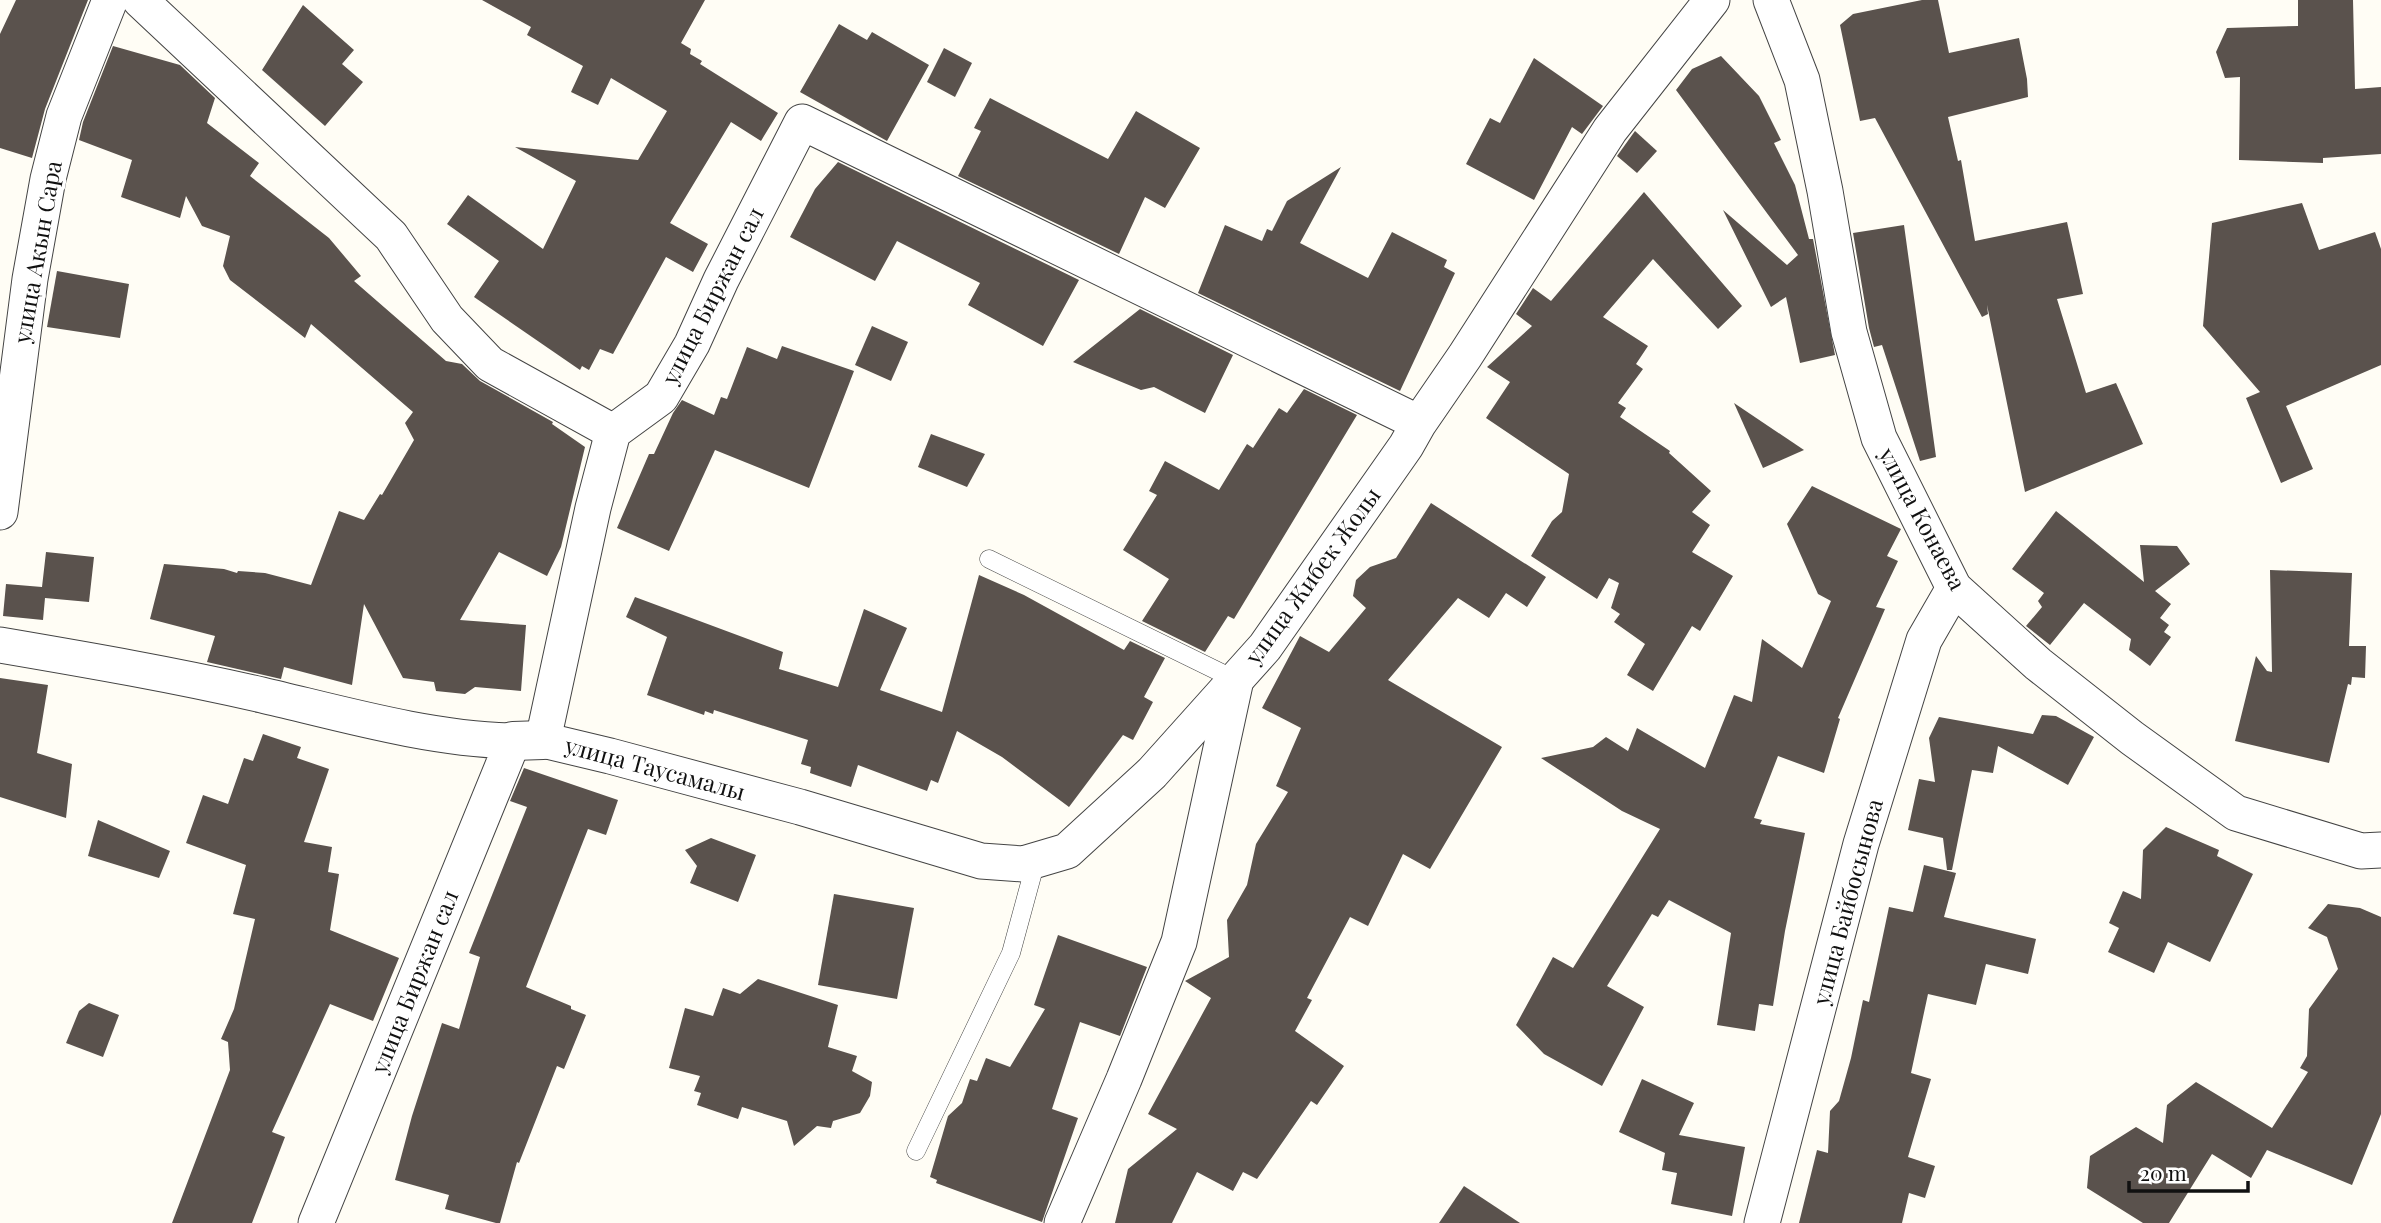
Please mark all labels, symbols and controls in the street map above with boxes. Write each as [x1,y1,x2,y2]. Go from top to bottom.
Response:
street label: улица Акын Сара [5,158,68,346]
street label: улица Биржан сал [653,201,770,390]
street label: улица Конаева [1872,441,1974,595]
street label: улица Жибек Жолы [1236,480,1387,671]
street label: улица Таусамалы [561,728,749,806]
street label: улица Байбосынова [1804,795,1889,1009]
street label: улица Биржан сал [362,885,465,1079]
scale bar [2129,1150,2248,1194]
text: 20 m [2140,1158,2187,1186]

